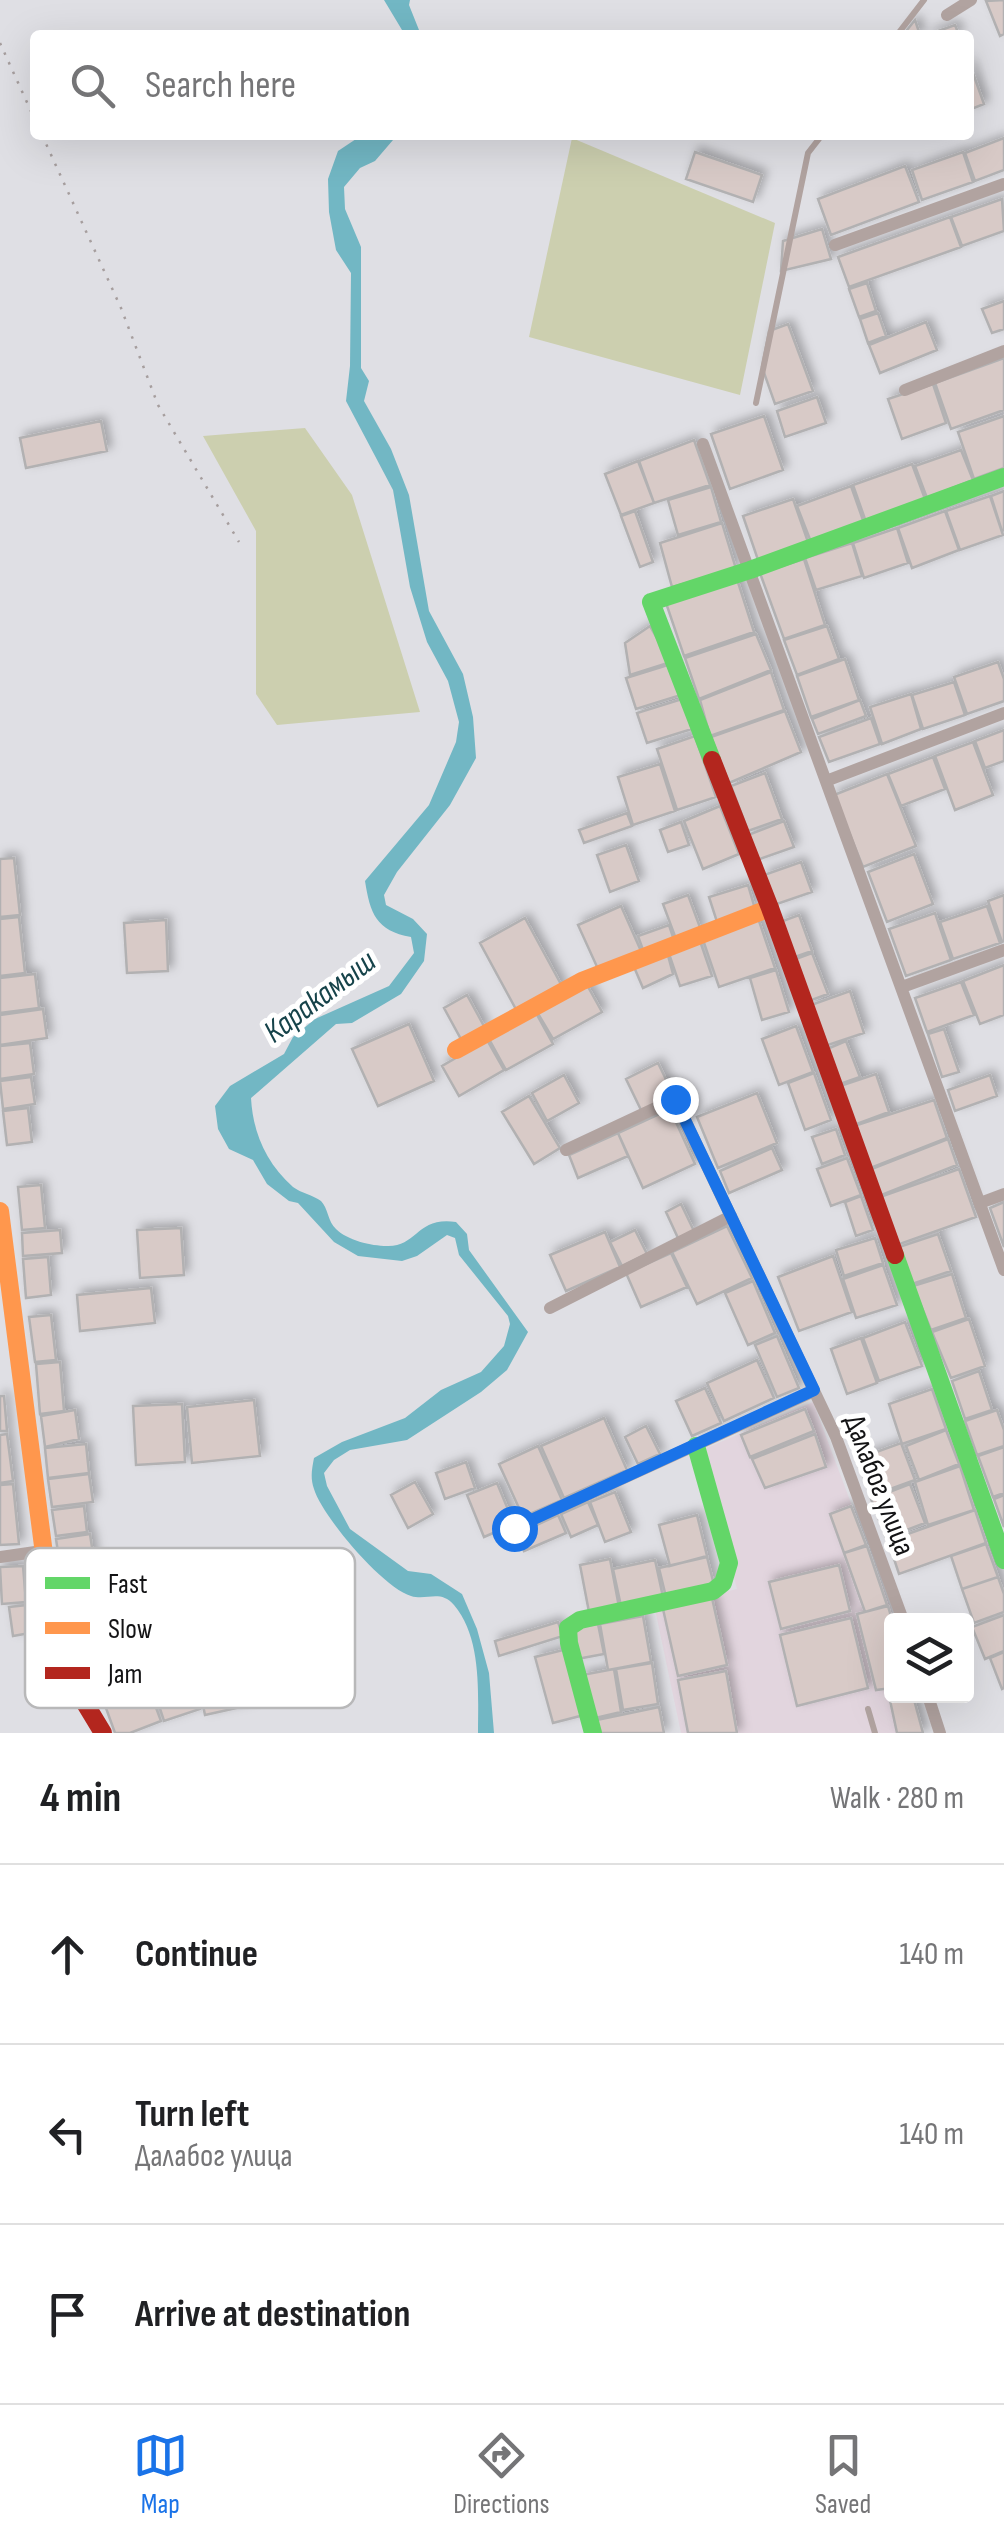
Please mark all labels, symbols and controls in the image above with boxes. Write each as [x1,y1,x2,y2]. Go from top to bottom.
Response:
search box [30,30,974,140]
icon: search [65,58,120,113]
text: Search here [145,63,296,108]
water label: Каракамыш [256,942,384,1052]
route end [653,1077,699,1123]
street label: Далабог улица [836,1410,922,1560]
route start [492,1506,538,1552]
legend [25,1548,355,1708]
text: Fast [108,1568,147,1601]
text: Slow [108,1613,153,1646]
map controls [884,1613,974,1703]
button: layers [884,1613,974,1703]
text: Jam [107,1658,143,1691]
text: 4 min [40,1773,121,1824]
text: Walk · 280 m [830,1779,964,1818]
icon: ahead [40,1927,95,1982]
text: Continue [135,1932,258,1977]
text: 140 m [900,1935,964,1974]
text: Turn left [135,2092,249,2137]
icon: left [40,2107,95,2162]
text: 140 m [900,2115,964,2154]
text: Далабог улица [135,2137,293,2176]
icon: arrive [40,2287,95,2342]
text: Arrive at destination [135,2292,410,2337]
tab: Map [133,2428,188,2521]
tab: Directions [453,2428,550,2521]
tab: Saved [815,2428,871,2521]

